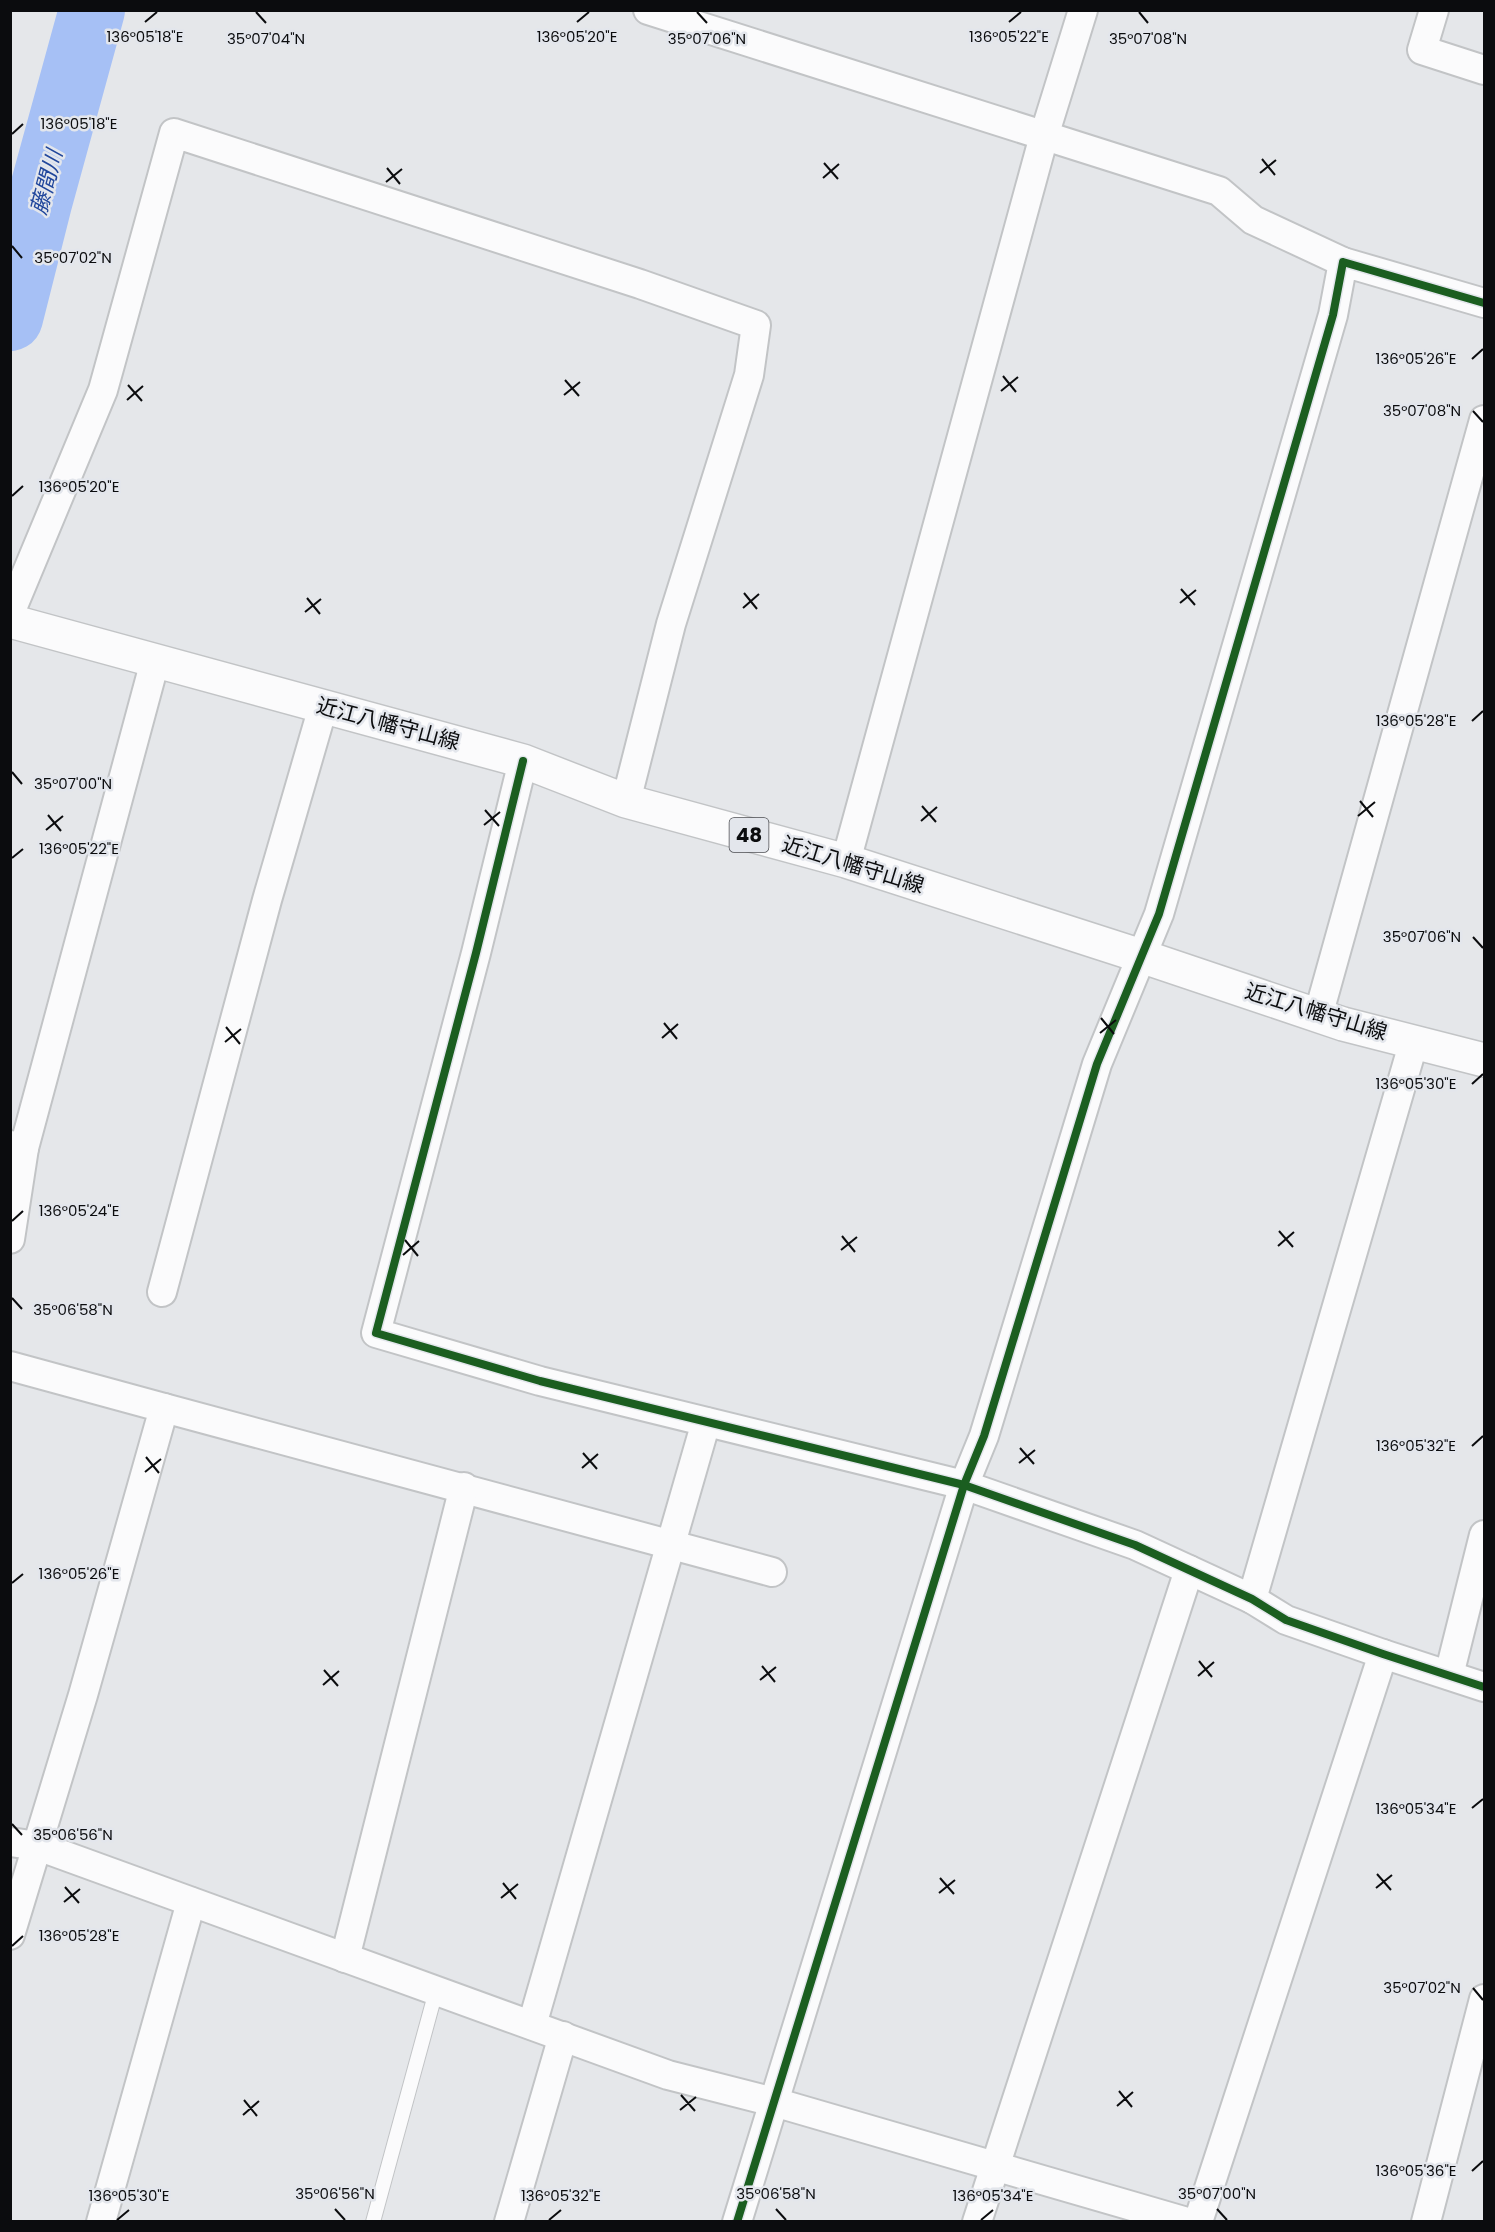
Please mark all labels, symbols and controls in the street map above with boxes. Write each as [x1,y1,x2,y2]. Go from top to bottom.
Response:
text: 136°05'18"E [107,26,183,47]
text: 136°05'20"E [537,26,617,47]
text: 136°05'22"E [969,26,1049,47]
text: 35°07'04"N [227,28,305,49]
text: 35°07'06"N [668,28,746,49]
text: 35°07'08"N [1109,28,1187,49]
text: 136°05'18"E [41,113,117,134]
water label: 藤間川 [23,144,71,218]
text: 35°07'02"N [34,247,112,268]
text: 136°05'26"E [1376,348,1456,369]
text: 35°07'08"N [1383,400,1461,421]
text: 136°05'20"E [39,476,119,497]
street label: 近江八幡守山線 [313,690,463,757]
text: 136°05'28"E [1376,710,1456,731]
text: 35°07'00"N [34,773,112,794]
road number: 48 [730,818,768,852]
street label: 近江八幡守山線 [779,829,928,900]
text: 136°05'22"E [39,838,119,859]
text: 35°07'06"N [1383,926,1461,947]
street label: 近江八幡守山線 [1242,976,1391,1047]
text: 136°05'30"E [1376,1073,1456,1094]
text: 136°05'24"E [39,1200,119,1221]
text: 35°06'58"N [33,1299,113,1320]
text: 136°05'32"E [1376,1435,1456,1456]
text: 136°05'26"E [39,1563,119,1584]
text: 136°05'34"E [1376,1798,1456,1819]
text: 35°06'56"N [33,1824,113,1845]
text: 136°05'28"E [39,1925,119,1946]
text: 35°07'02"N [1383,1977,1461,1998]
text: 136°05'36"E [1376,2160,1456,2181]
text: 35°06'56"N [295,2183,375,2204]
text: 35°06'58"N [736,2183,816,2204]
text: 35°07'00"N [1178,2183,1256,2204]
text: 136°05'30"E [89,2185,169,2206]
text: 136°05'32"E [521,2185,601,2206]
text: 136°05'34"E [953,2185,1033,2206]

